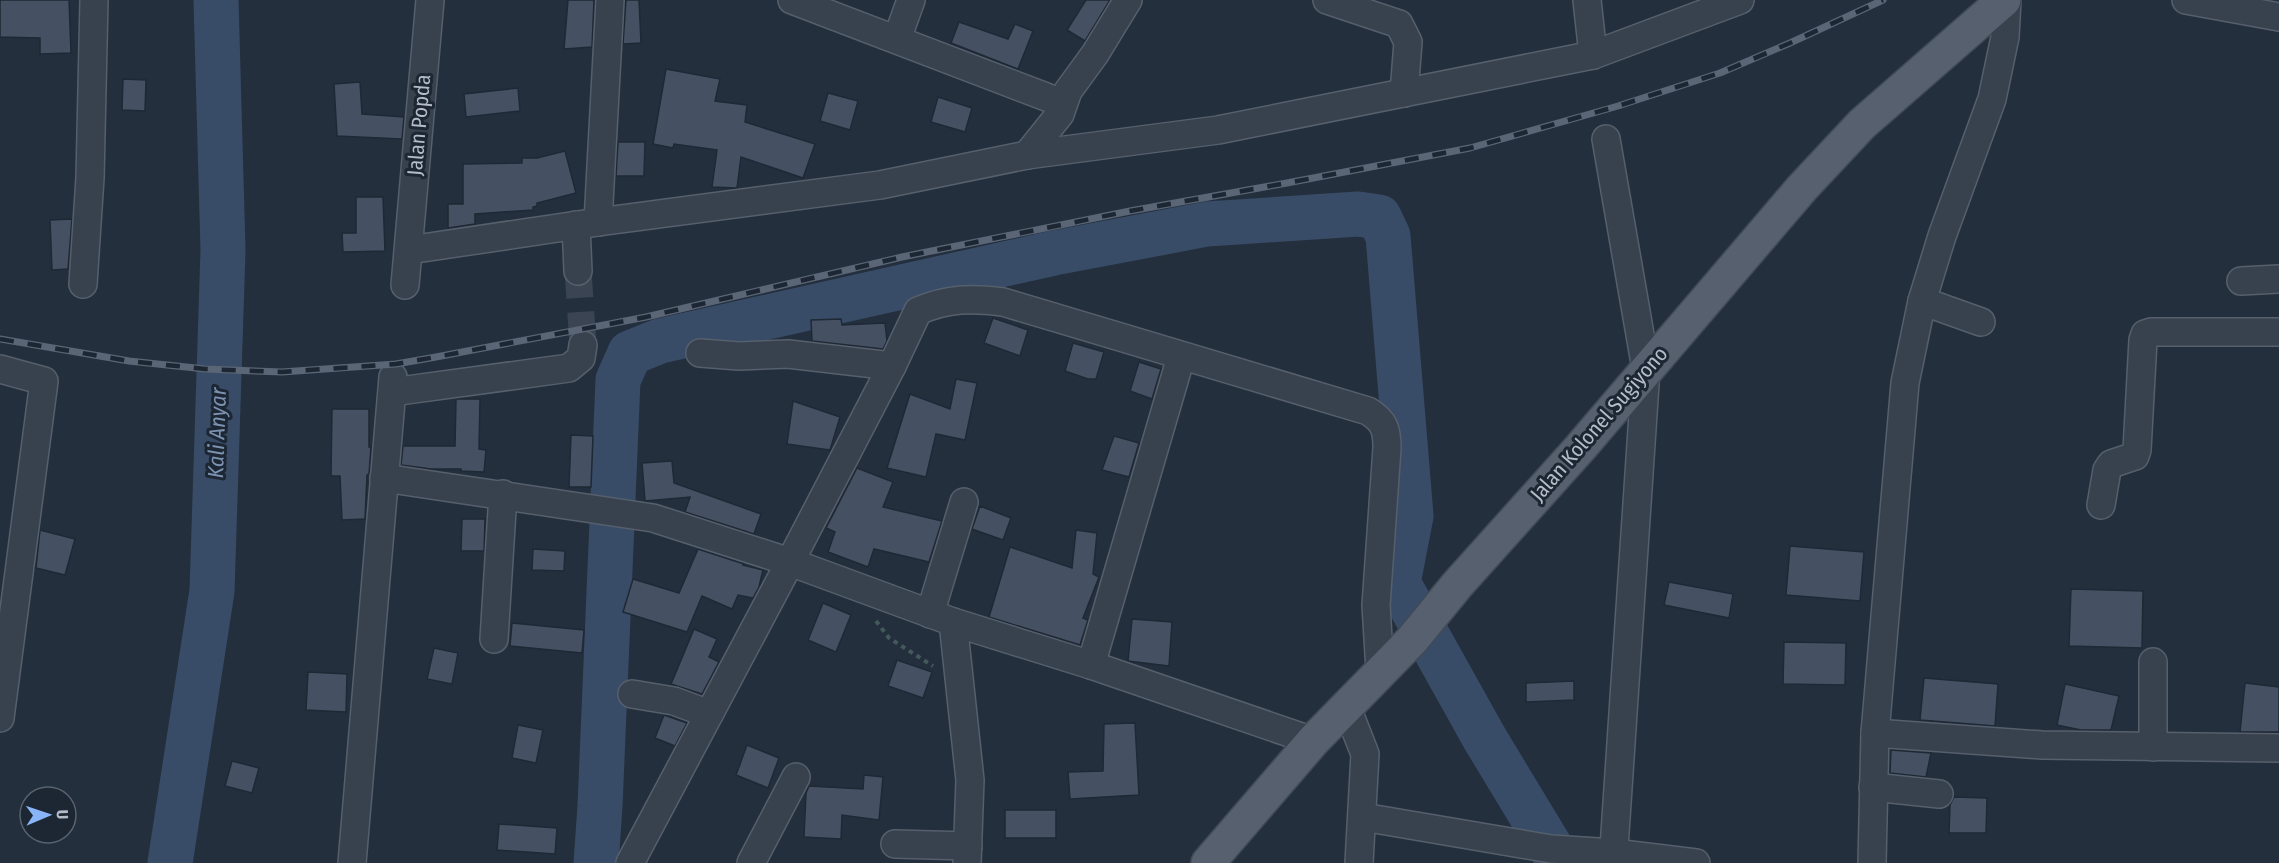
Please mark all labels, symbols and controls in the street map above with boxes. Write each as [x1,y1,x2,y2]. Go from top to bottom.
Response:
street label: Jalan Popda [402,73,436,177]
street label: Jalan Kolonel Sugiyono [1525,341,1673,507]
water label: Kali Anyar [202,386,232,479]
north arrow [18,785,78,845]
text: U [53,809,72,820]

